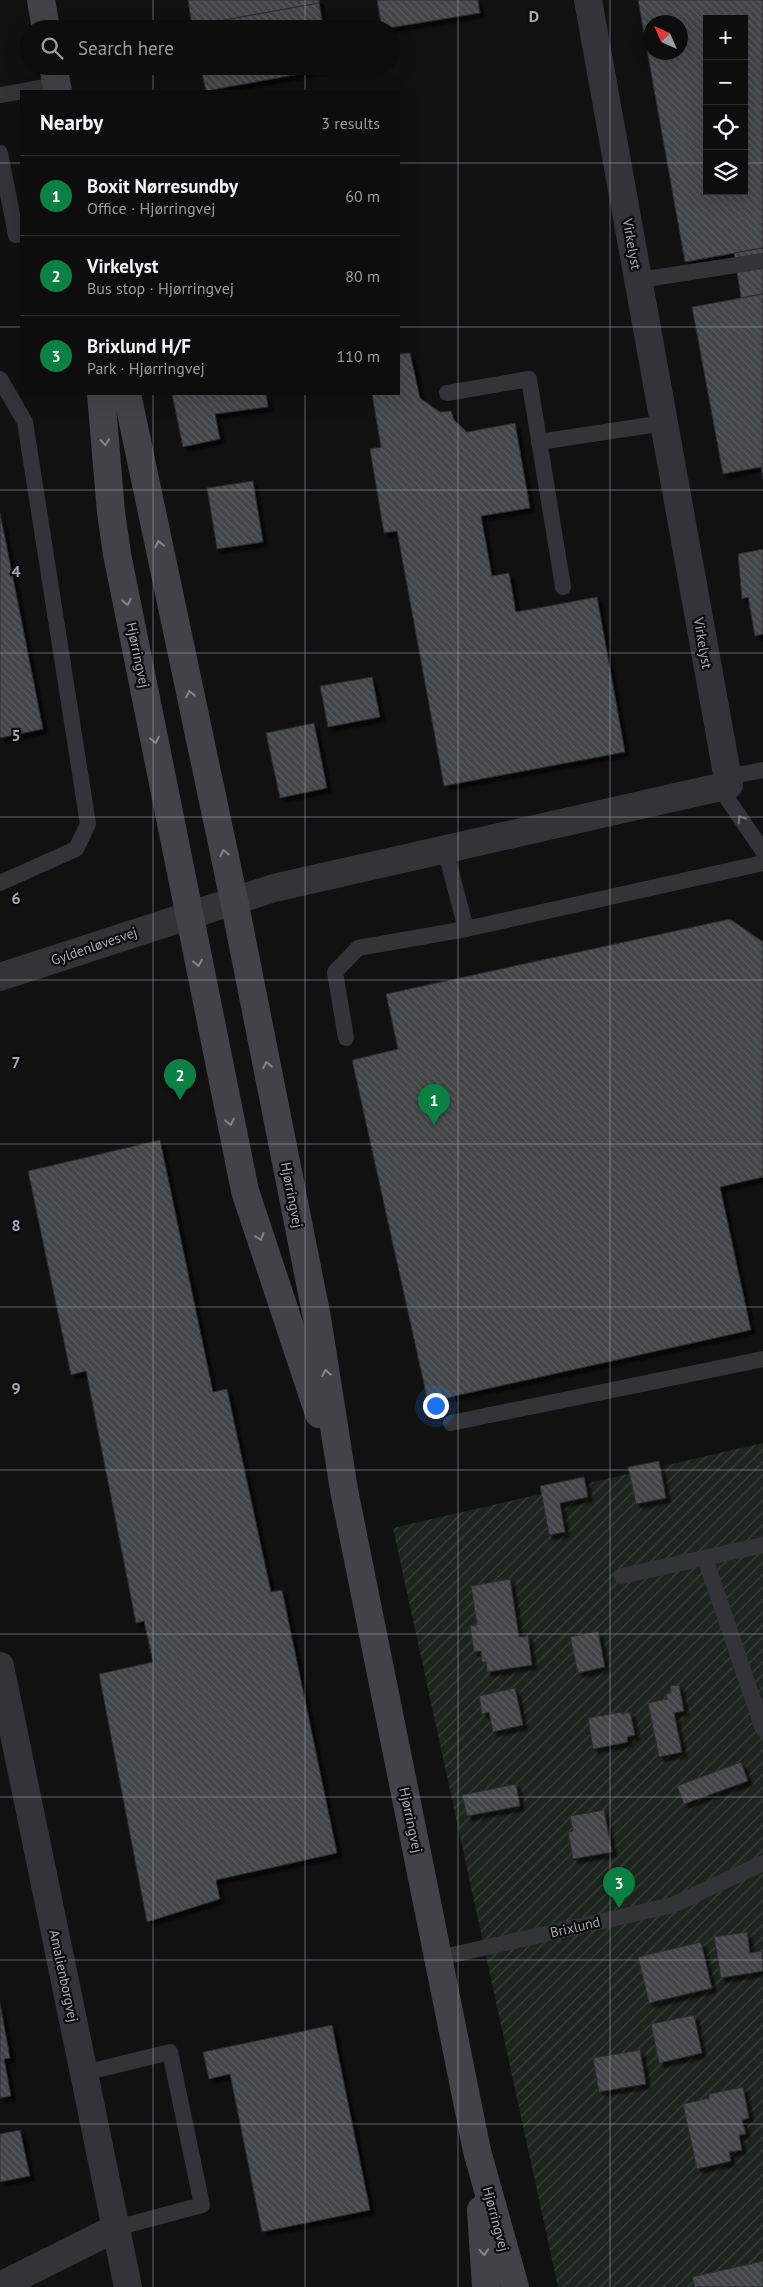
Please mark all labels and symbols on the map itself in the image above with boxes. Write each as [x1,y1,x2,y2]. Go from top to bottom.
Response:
text: D [529,6,539,26]
north arrow [643,15,688,60]
street label: Virkelyst [619,216,645,271]
one-way arrow [99,439,110,447]
one-way arrow [154,539,165,548]
text: 4 [11,561,21,581]
one-way arrow [121,597,132,606]
street label: Virkelyst [690,615,716,670]
street label: Hjørringvej [122,621,154,689]
one-way arrow [186,689,196,698]
text: 5 [11,725,21,745]
one-way arrow [149,736,159,744]
one-way arrow [738,815,747,825]
one-way arrow [219,848,230,857]
text: 6 [11,888,21,908]
street label: Gyldenløvesvej [49,923,139,969]
one-way arrow [192,958,203,967]
text: 7 [11,1052,21,1072]
pin: 2 [164,1059,196,1100]
one-way arrow [262,1061,272,1070]
pin: 1 [418,1084,450,1125]
one-way arrow [225,1118,235,1126]
street label: Hjørringvej [277,1161,307,1229]
text: 8 [11,1215,21,1235]
one-way arrow [254,1232,264,1241]
one-way arrow [321,1368,331,1377]
text: 9 [11,1378,21,1398]
your location [423,1393,449,1419]
street label: Hjørringvej [395,1786,427,1854]
pin: 3 [603,1867,635,1908]
street label: Brixlund [548,1913,602,1941]
street label: Amalienborgvej [45,1928,83,2024]
street label: Hjørringvej [479,2185,513,2253]
one-way arrow [479,2248,490,2256]

